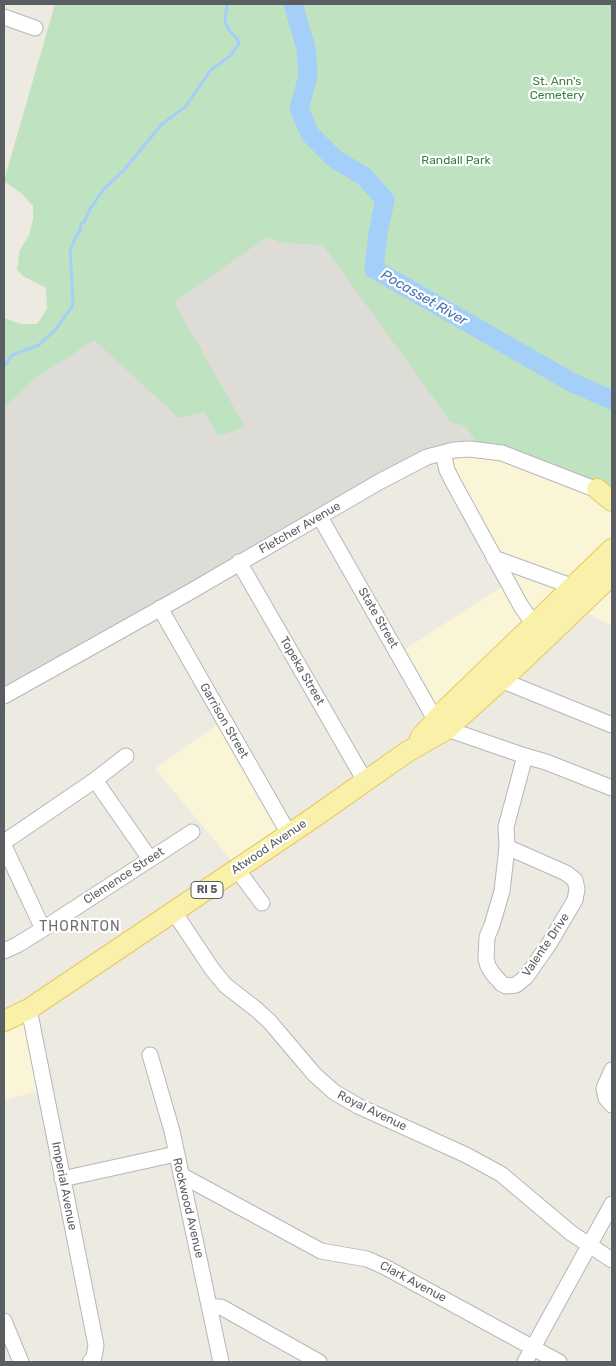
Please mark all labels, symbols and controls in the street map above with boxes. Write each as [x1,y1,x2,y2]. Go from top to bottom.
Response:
park label: St. Ann's Cemetery [530,75,584,103]
park label: Randall Park [421,154,491,168]
water label: Pocasset River [378,266,470,330]
street label: Fletcher Avenue [257,499,343,557]
street label: State Street [355,585,401,651]
street label: Topeka Street [277,634,327,708]
street label: Garrison Street [197,681,251,761]
street label: Atwood Avenue [229,816,309,878]
street label: Clemence Street [81,845,167,907]
road number: RI 5 [191,882,223,898]
street label: Valente Drive [519,910,573,980]
district label: THORNTON [38,919,122,935]
street label: Royal Avenue [335,1088,409,1134]
street label: Imperial Avenue [48,1141,80,1231]
street label: Rockwood Avenue [169,1156,207,1260]
street label: Clark Avenue [377,1258,449,1306]

